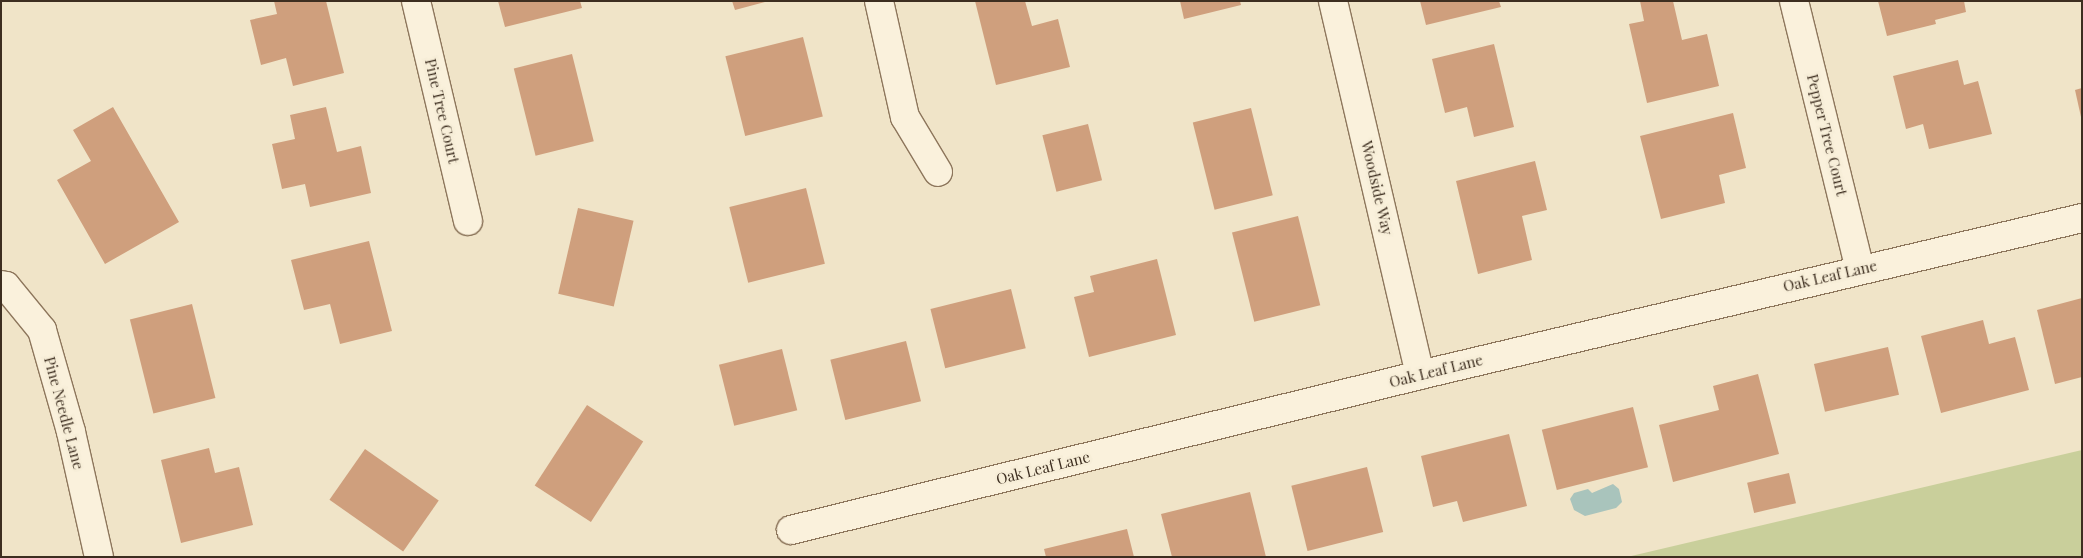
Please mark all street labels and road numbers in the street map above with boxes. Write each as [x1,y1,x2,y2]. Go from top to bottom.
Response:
street label: Pine Tree Court [421,57,463,165]
street label: Pepper Tree Court [1803,72,1851,198]
street label: Woodside Way [1357,139,1397,237]
street label: Oak Leaf Lane [1781,256,1879,296]
street label: Oak Leaf Lane [1387,351,1485,391]
street label: Pine Needle Lane [40,355,88,471]
street label: Oak Leaf Lane [994,448,1092,488]

